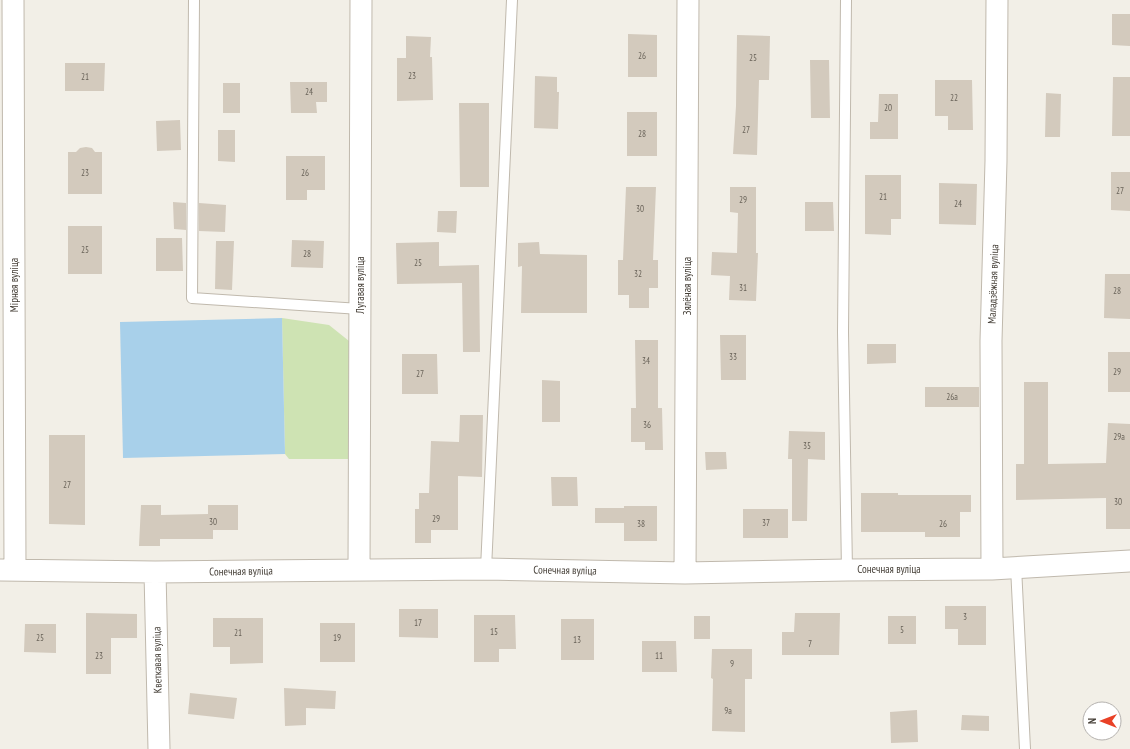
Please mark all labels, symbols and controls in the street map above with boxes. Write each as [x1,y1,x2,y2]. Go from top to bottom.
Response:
house number: 26 [638,50,646,61]
house number: 25 [749,52,757,63]
house number: 23 [408,70,416,81]
house number: 21 [81,71,89,82]
house number: 24 [305,86,313,97]
house number: 22 [950,92,958,103]
house number: 20 [884,102,892,113]
house number: 27 [742,124,750,135]
house number: 28 [638,128,646,139]
house number: 23 [81,167,89,178]
house number: 26 [301,167,309,178]
house number: 27 [1116,185,1124,196]
house number: 21 [879,191,887,202]
house number: 29 [739,194,747,205]
house number: 24 [954,198,962,209]
house number: 30 [636,203,644,214]
house number: 25 [81,244,89,255]
street label: Маладзёжная вуліца [985,244,1001,324]
house number: 28 [303,248,311,259]
street label: Лугавая вуліца [353,256,367,315]
house number: 25 [414,257,422,268]
street label: Зялёная вуліца [680,257,694,315]
street label: Мірная вуліца [7,258,21,312]
house number: 32 [634,268,642,279]
house number: 31 [739,282,747,293]
house number: 28 [1113,285,1121,296]
house number: 33 [729,351,737,362]
house number: 34 [642,355,650,366]
house number: 29 [1113,366,1121,377]
house number: 27 [416,368,424,379]
house number: 26а [946,391,958,402]
house number: 36 [643,419,651,430]
house number: 29а [1113,431,1125,442]
house number: 35 [803,440,811,451]
house number: 27 [63,479,71,490]
house number: 30 [1114,496,1122,507]
house number: 29 [432,513,440,524]
house number: 30 [209,516,217,527]
house number: 37 [762,517,770,528]
house number: 38 [637,518,645,529]
house number: 26 [939,518,947,529]
street label: Сонечная вуліца [533,562,597,578]
street label: Сонечная вуліца [857,562,921,576]
street label: Сонечная вуліца [209,563,273,579]
house number: 3 [963,611,967,622]
house number: 17 [414,617,422,628]
house number: 5 [900,624,904,635]
house number: 15 [490,626,498,637]
street label: Кветкавая вуліца [149,627,165,693]
house number: 21 [234,627,242,638]
house number: 25 [36,632,44,643]
house number: 19 [333,632,341,643]
house number: 13 [573,634,581,645]
house number: 7 [808,638,812,649]
house number: 23 [95,650,103,661]
house number: 11 [655,650,663,661]
house number: 9 [730,658,734,669]
north arrow [1082,701,1122,741]
house number: 9а [724,705,732,716]
text: N [1085,718,1099,724]

